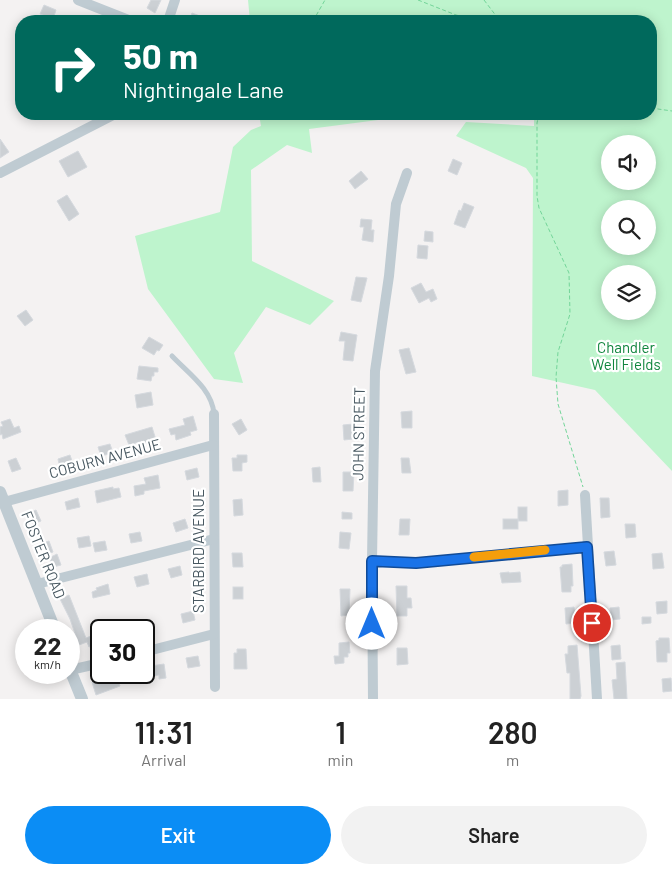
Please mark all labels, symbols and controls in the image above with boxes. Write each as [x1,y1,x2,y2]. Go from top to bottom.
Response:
text: 50 m [123,34,198,76]
icon: right [40,35,105,100]
text: Nightingale Lane [123,76,284,102]
map controls [601,135,656,320]
button: sound [601,135,656,190]
button: search [601,200,656,255]
button: layers [601,265,656,320]
park label: Chandler Well Fields [591,338,661,373]
street label: JOHN STREET [348,387,368,481]
street label: COBURN AVENUE [47,434,163,482]
street label: STARBIRD AVENUE [189,489,207,613]
street label: FOSTER ROAD [18,508,70,601]
position arrow [345,597,397,649]
pin [571,602,613,644]
icon: arrive [578,609,606,637]
speed limit sign: 30 [90,619,155,684]
text: 22 [33,630,62,660]
text: km/h [34,657,61,671]
text: 11:31 [135,714,193,750]
text: 1 [335,714,346,750]
text: 280 [488,714,537,750]
text: Arrival [141,750,186,769]
text: min [327,750,353,769]
text: m [506,750,519,769]
button: Exit [25,806,331,864]
button: Share [341,806,647,864]

